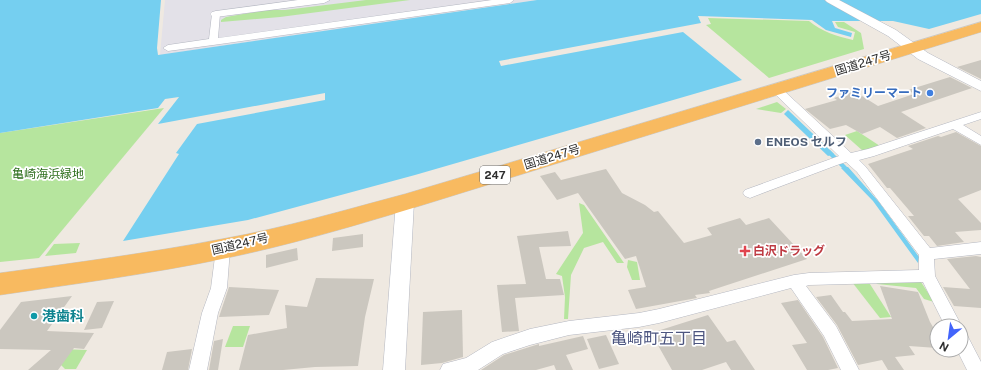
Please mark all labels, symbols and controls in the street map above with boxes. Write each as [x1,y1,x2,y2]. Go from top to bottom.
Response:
street label: 国道247号 [833,48,893,78]
place label: ファミリーマート [826,86,922,100]
marker: ファミリーマート [925,88,935,98]
place label: ENEOS セルフ [766,135,847,149]
marker: ENEOS セルフ [753,137,763,147]
street label: 国道247号 [522,142,582,172]
road number: 247 [480,166,510,184]
park label: 亀崎海浜緑地 [12,167,84,181]
street label: 国道247号 [210,231,270,257]
place label: 白沢ドラッグ [753,244,825,258]
marker: 白沢ドラッグ [740,246,750,256]
place label: 港歯科 [42,308,84,324]
marker: 港歯科 [29,311,39,321]
north arrow [929,318,969,358]
district label: 亀崎町五丁目 [611,329,707,348]
text: N [937,339,951,354]

